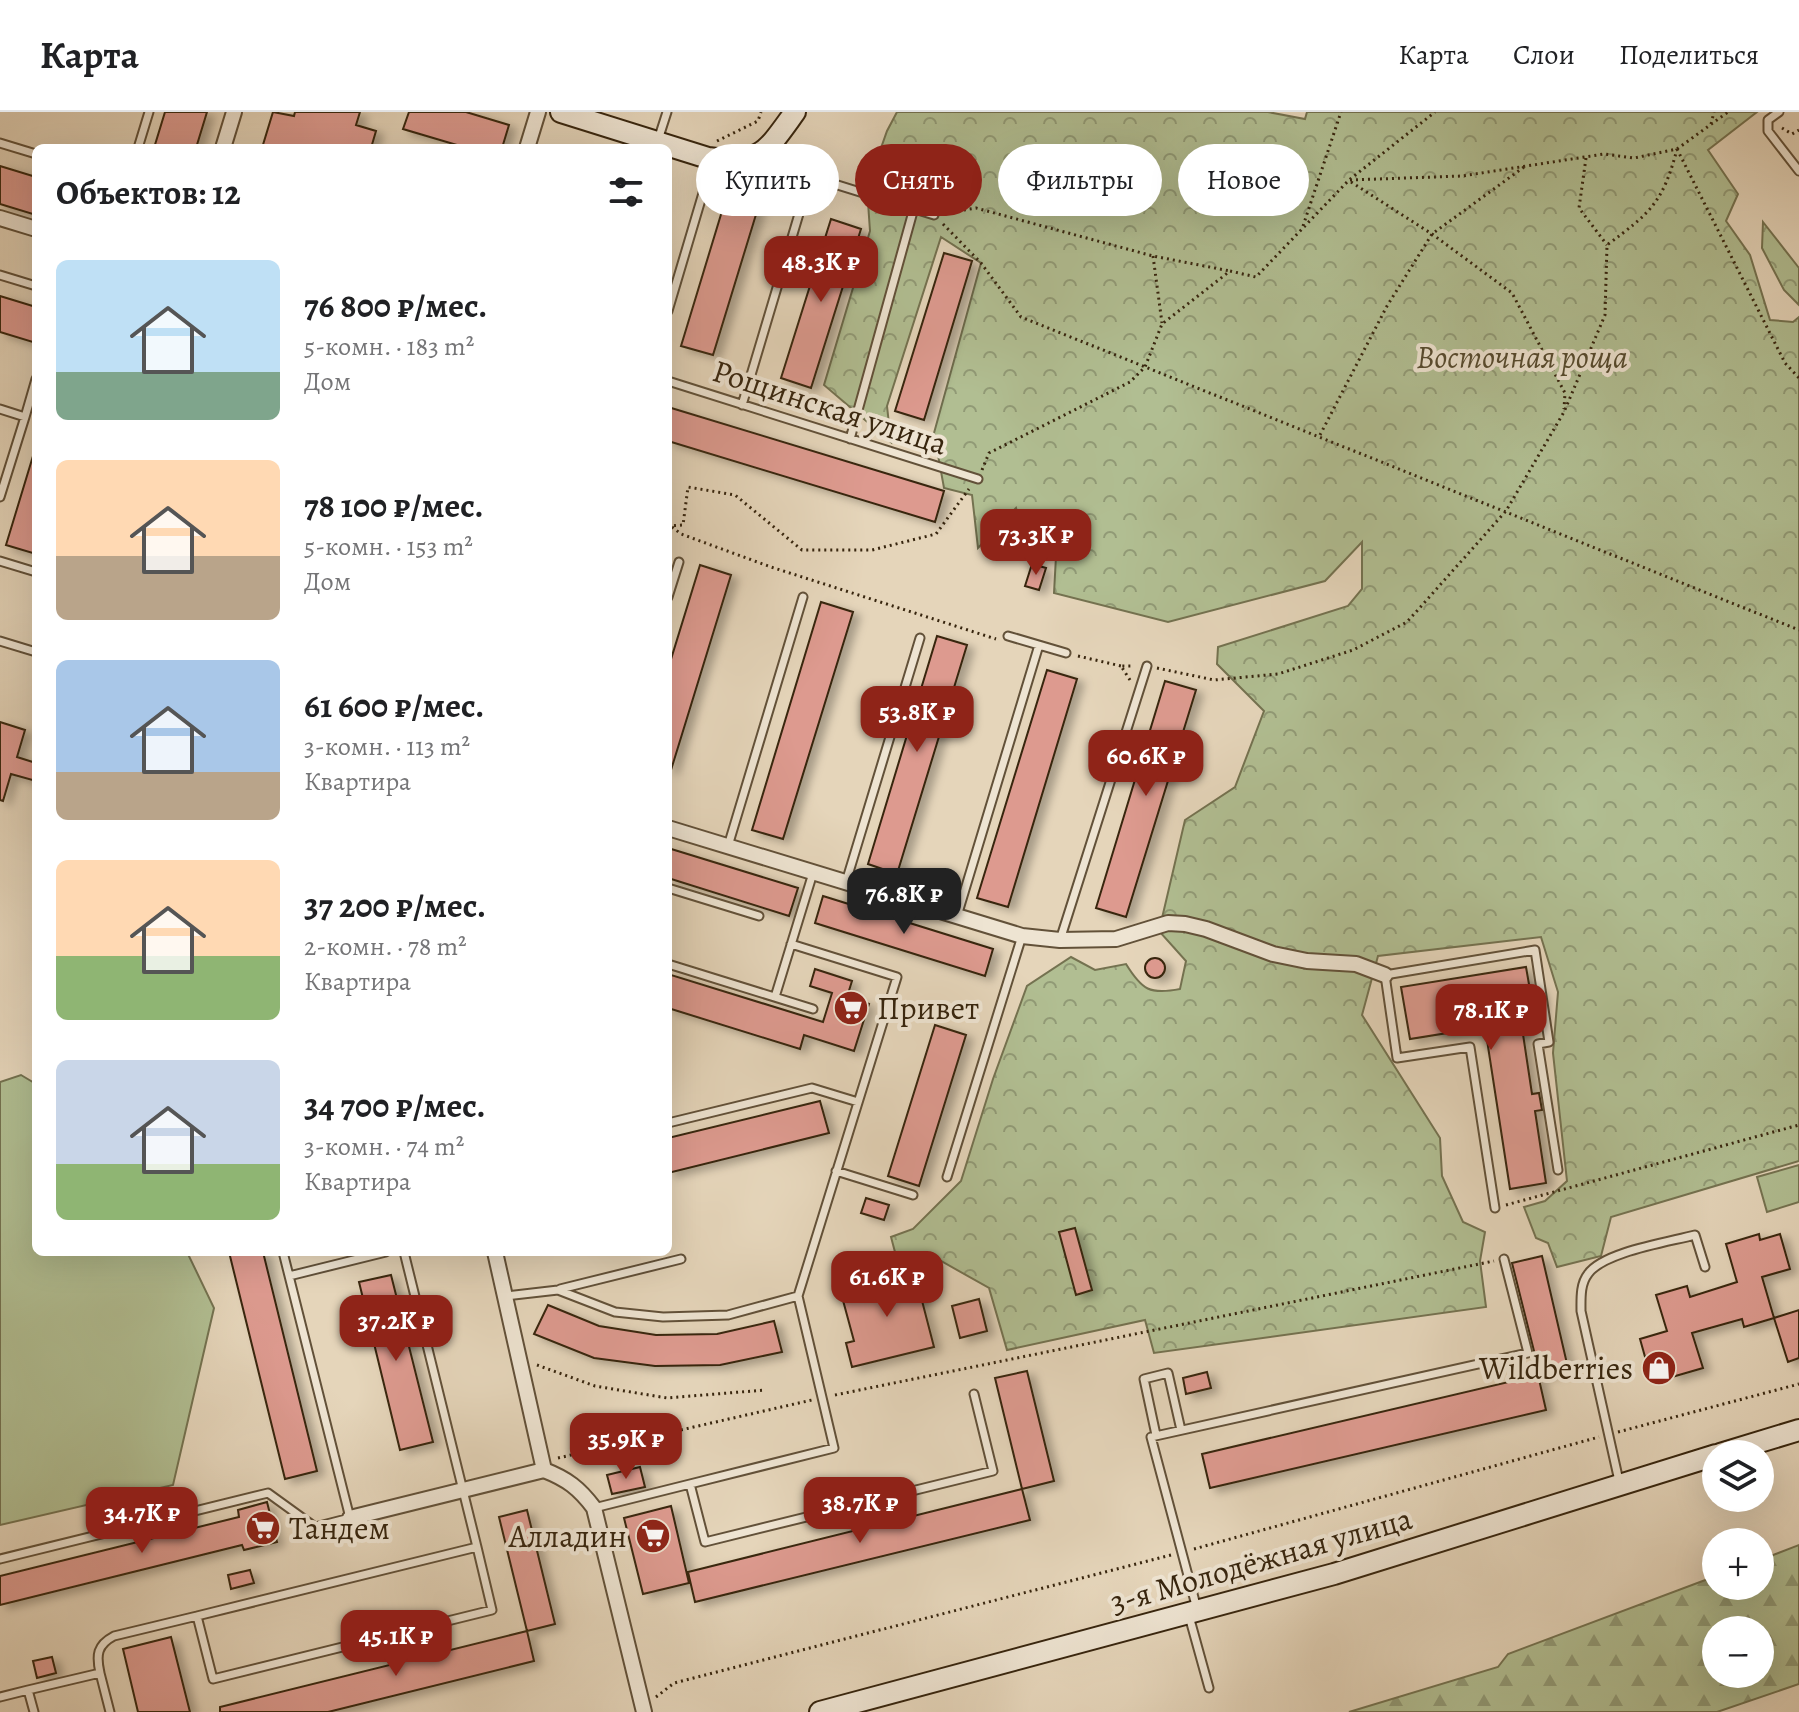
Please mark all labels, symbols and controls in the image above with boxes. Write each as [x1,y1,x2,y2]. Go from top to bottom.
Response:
text: Карта [40,29,139,81]
text: Карта [1398,36,1469,74]
text: Слои [1513,36,1575,74]
text: Поделиться [1619,36,1759,74]
chip: Купить [696,144,839,216]
chip: Снять [855,144,982,216]
chip: Фильтры [998,144,1162,216]
chip: Новое [1178,144,1309,216]
text: Объектов: 12 [56,169,241,216]
icon: filters [604,170,648,214]
pin: 48.3K ₽ [747,236,895,304]
text: 48.3K ₽ [782,244,860,279]
text: 76 800 ₽/мес. [304,282,487,329]
icon: home [120,292,216,388]
text: 5-комн. · 183 m² [304,329,474,364]
park label: Восточная роща [1416,335,1628,379]
street label: Рощинская улица [707,348,953,466]
text: Дом [304,364,351,399]
text: 78 100 ₽/мес. [304,482,484,529]
icon: home [120,492,216,588]
pin: 73.3K ₽ [962,509,1110,577]
text: 73.3K ₽ [998,517,1074,552]
text: 5-комн. · 153 m² [304,529,473,564]
text: Дом [304,564,351,599]
text: 61 600 ₽/мес. [304,682,484,729]
pin: 53.8K ₽ [843,686,991,754]
icon: home [120,692,216,788]
text: 53.8K ₽ [879,694,955,729]
text: 3-комн. · 113 m² [304,729,470,764]
pin: 60.6K ₽ [1072,730,1220,798]
text: 60.6K ₽ [1106,738,1186,773]
text: Квартира [304,764,411,799]
pin: 76.8K ₽ [830,868,978,936]
text: 76.8K ₽ [865,876,943,911]
text: 37 200 ₽/мес. [304,882,486,929]
icon: home [120,892,216,988]
text: 2-комн. · 78 m² [304,929,467,964]
text: Квартира [304,964,411,999]
pin: 78.1K ₽ [1417,984,1565,1052]
place label: Привет [877,986,979,1030]
supermarket icon: Привет [832,989,870,1027]
text: 78.1K ₽ [1454,992,1528,1027]
text: 34 700 ₽/мес. [304,1082,486,1129]
icon: home [120,1092,216,1188]
text: 3-комн. · 74 m² [304,1129,464,1164]
text: Квартира [304,1164,411,1199]
pin: 61.6K ₽ [813,1251,961,1319]
text: 61.6K ₽ [849,1259,925,1294]
pin: 37.2K ₽ [322,1295,470,1363]
text: 37.2K ₽ [358,1303,434,1338]
place label: Wildberries [1478,1346,1633,1390]
shop icon: Wildberries [1640,1349,1678,1387]
pin: 35.9K ₽ [552,1413,700,1481]
text: 35.9K ₽ [588,1421,664,1456]
map controls [1702,1440,1774,1688]
button: layers [1702,1440,1774,1512]
pin: 38.7K ₽ [786,1477,934,1545]
text: 38.7K ₽ [822,1485,898,1520]
pin: 34.7K ₽ [68,1487,216,1555]
text: 34.7K ₽ [104,1495,180,1530]
street label: 3-я Молодёжная улица [1105,1496,1417,1624]
place label: Тандем [289,1506,390,1550]
supermarket icon: Тандем [244,1509,282,1547]
place label: Алладин [508,1514,627,1558]
supermarket icon: Алладин [634,1517,672,1555]
button: + [1702,1528,1774,1600]
pin: 45.1K ₽ [322,1610,470,1678]
button: − [1702,1616,1774,1688]
text: 45.1K ₽ [359,1618,433,1653]

